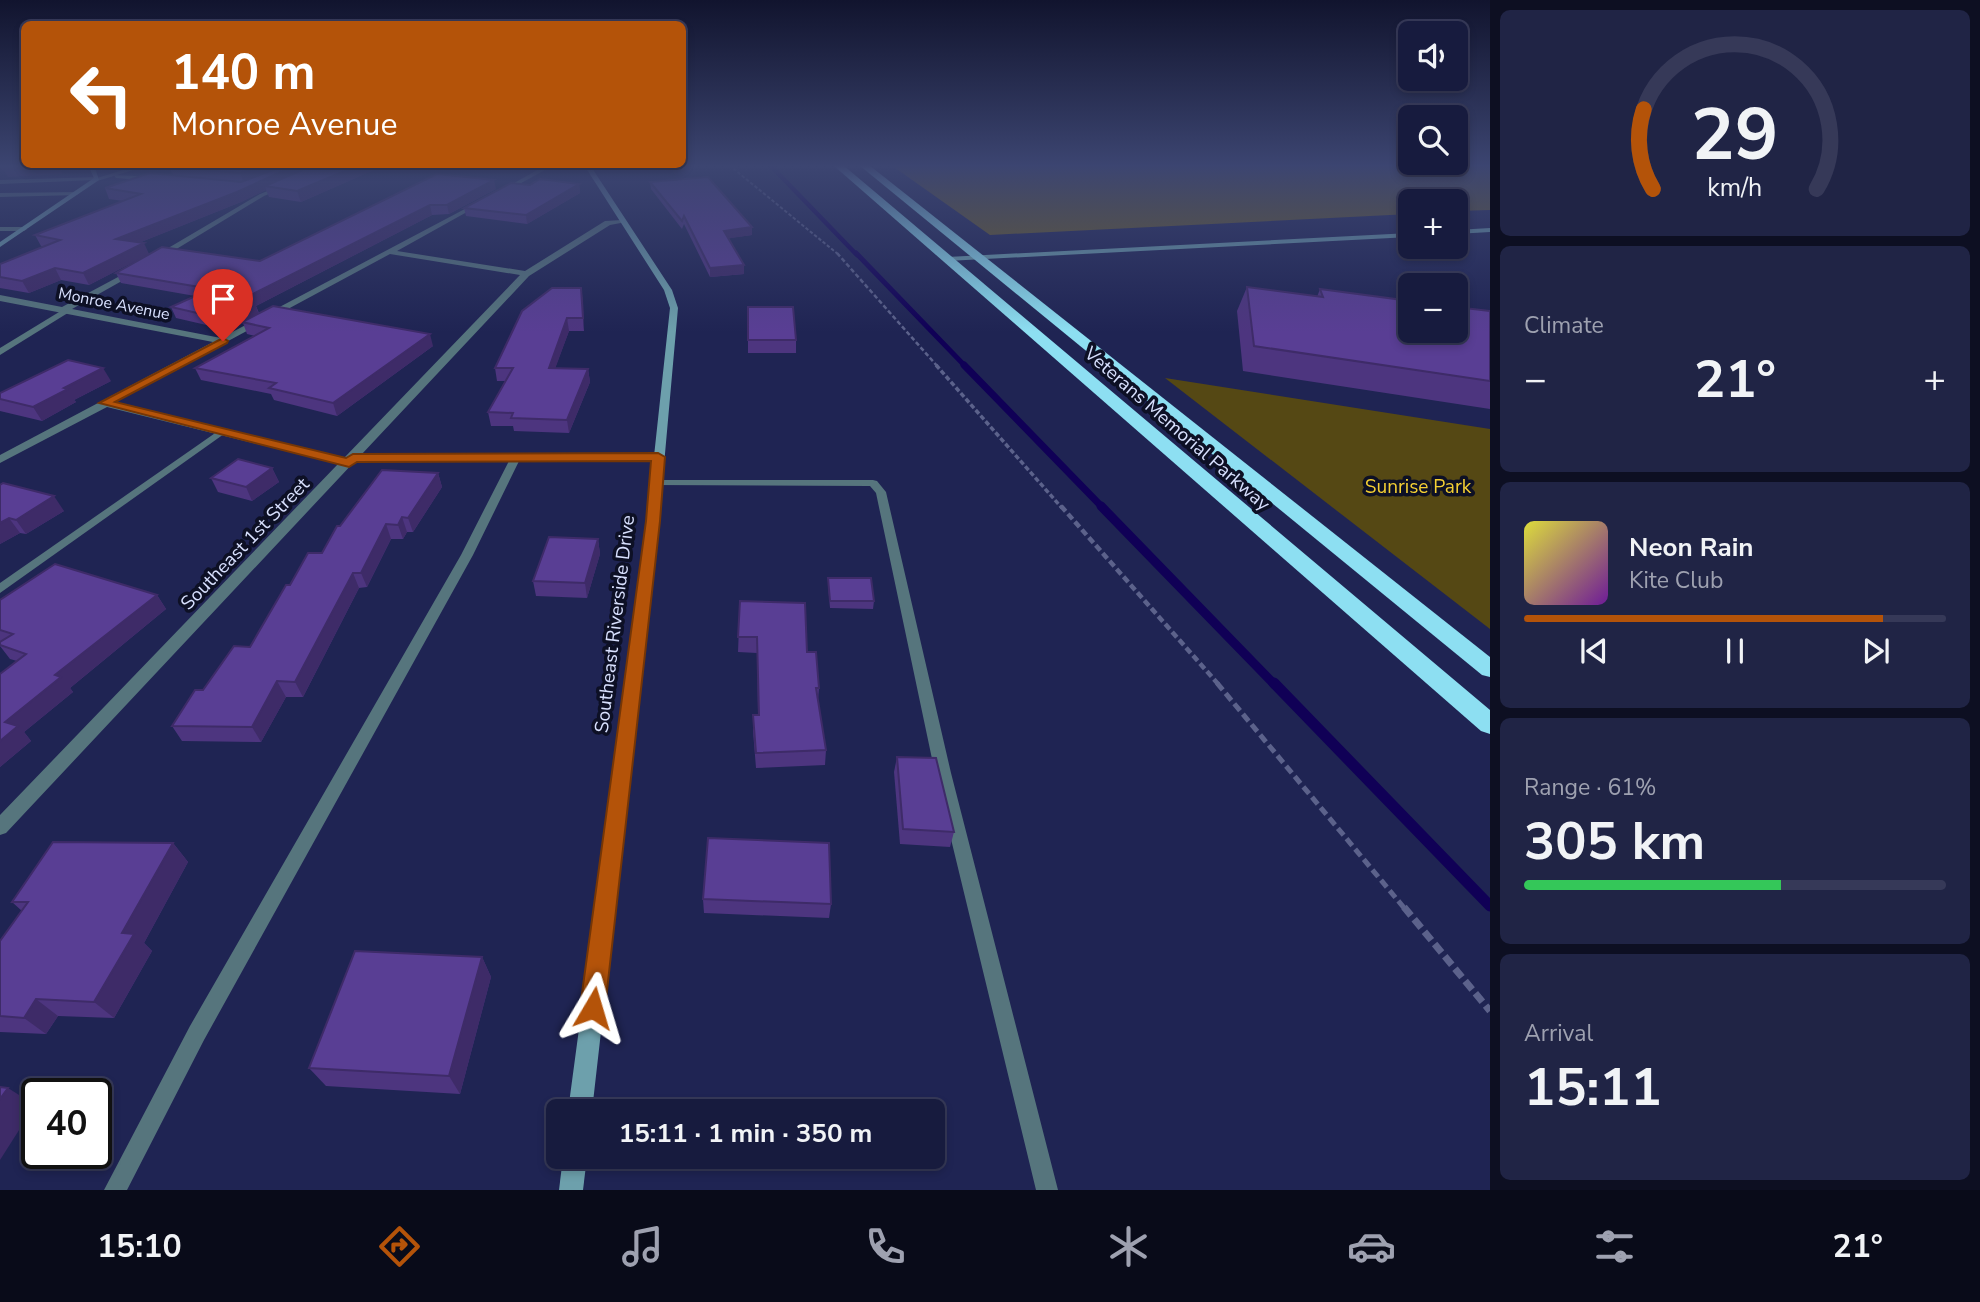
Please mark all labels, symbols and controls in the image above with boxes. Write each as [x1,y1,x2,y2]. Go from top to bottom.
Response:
map controls [1398,21,1468,343]
button: sound [1398,21,1468,91]
text: 140 m [171,39,315,106]
icon: left [56,49,147,140]
text: 29 [1691,85,1779,185]
text: Monroe Avenue [171,103,398,146]
button: search [1398,105,1468,175]
text: km/h [1707,171,1763,205]
button: + [1398,189,1468,259]
pin [193,269,253,341]
button: − [1398,273,1468,343]
icon: arrive [204,280,242,318]
street label: Monroe Avenue [56,282,172,326]
text: Climate [1524,310,1604,341]
street label: Veterans Memorial Parkway [1078,340,1276,517]
text: 21° [1694,344,1776,415]
text: − [1524,354,1547,405]
text: + [1923,354,1946,405]
street label: Southeast 1st Street [175,472,315,616]
park label: Sunrise Park [1365,474,1472,500]
street label: Southeast Riverside Drive [589,514,641,734]
text: Neon Rain [1629,530,1754,565]
text: Kite Club [1629,565,1723,596]
icon: previous [1575,632,1613,670]
icon: pause [1716,632,1754,670]
icon: next [1857,632,1895,670]
text: Range · 61% [1524,772,1656,803]
text: 305 km [1524,806,1705,877]
position arrow [556,971,630,1045]
text: Arrival [1524,1018,1593,1049]
text: 15:11 [1524,1052,1662,1123]
speed limit sign: 40 [21,1078,112,1169]
text: 15:11 · 1 min · 350 m [619,1116,872,1151]
icon: directions [375,1222,424,1271]
icon: music [618,1222,667,1271]
icon: phone [861,1222,910,1271]
icon: climate [1104,1222,1153,1271]
icon: car [1347,1222,1396,1271]
icon: filters [1590,1222,1639,1271]
text: 15:10 [97,1225,182,1268]
text: 21° [1832,1225,1883,1268]

